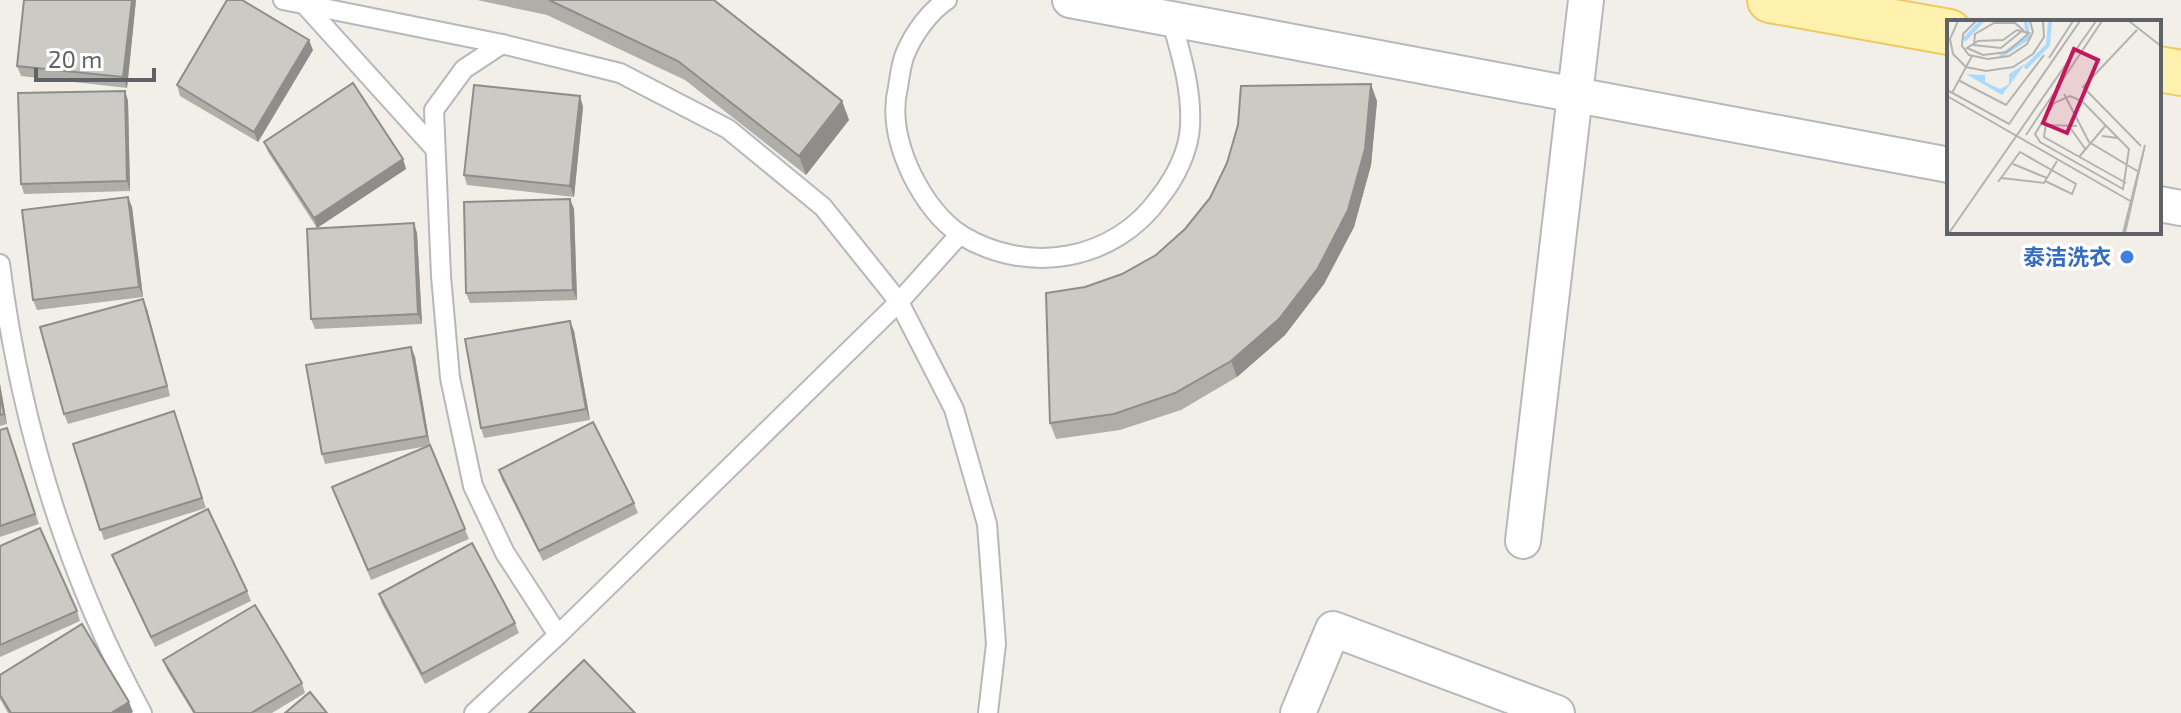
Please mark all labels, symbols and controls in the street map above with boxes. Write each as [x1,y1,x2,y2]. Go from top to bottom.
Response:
inset map [1947,20,2161,234]
scale bar [36,32,154,82]
text: 20 m [48,44,102,73]
place label: 泰洁洗衣 [2023,243,2111,269]
marker: 泰洁洗衣 [2118,248,2136,266]

